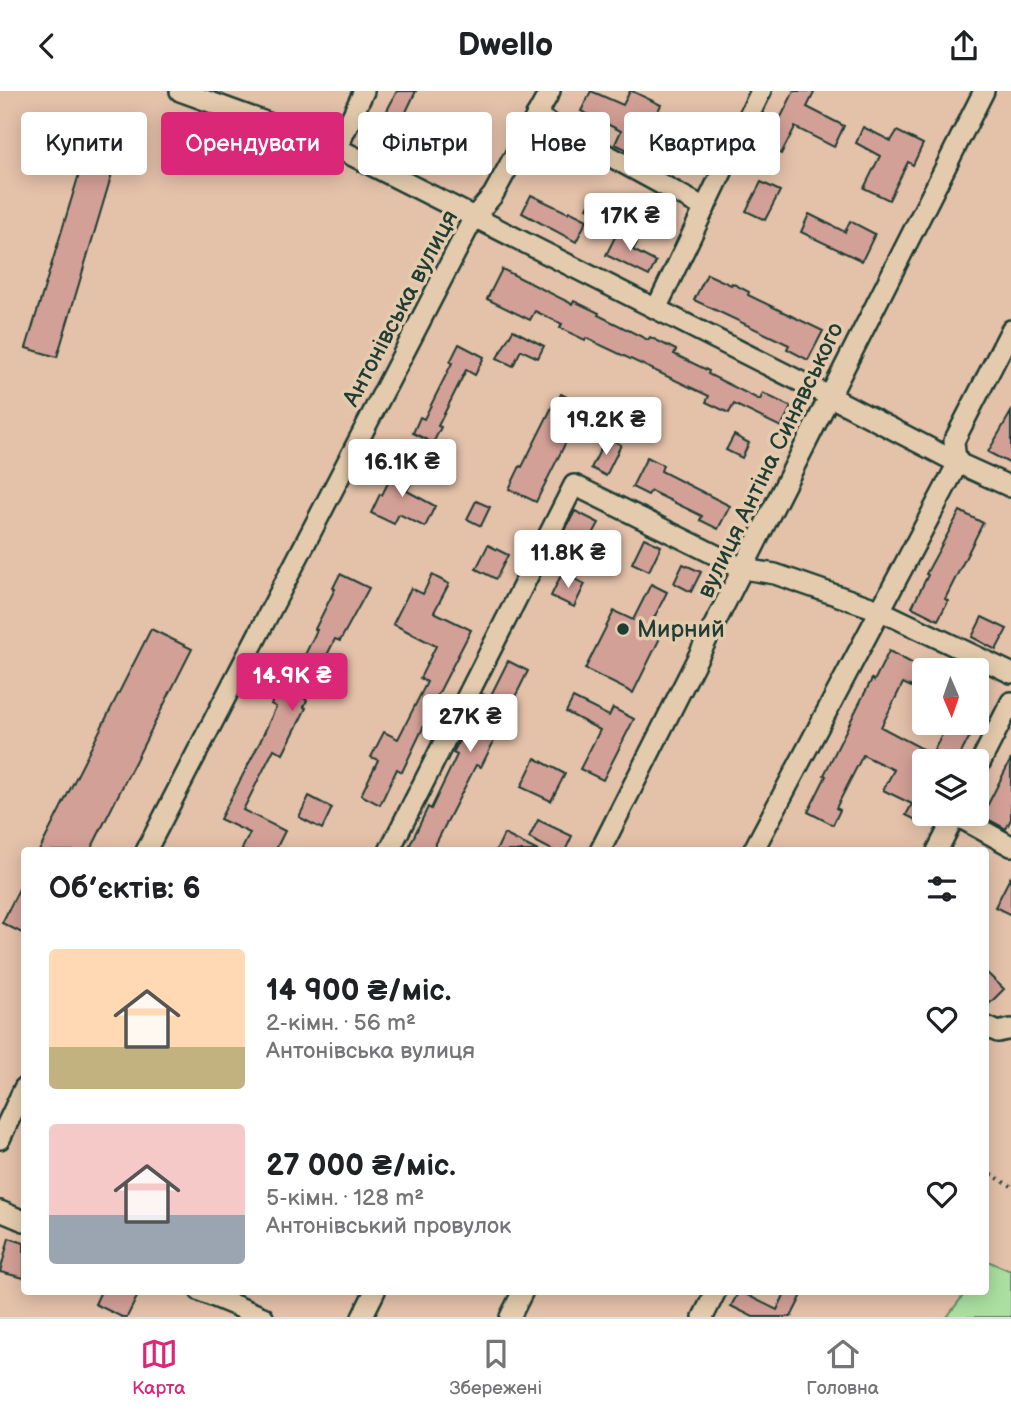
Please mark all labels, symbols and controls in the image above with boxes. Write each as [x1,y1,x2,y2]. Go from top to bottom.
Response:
text: Dwello [458,26,553,65]
icon: back [28,27,66,65]
icon: share [945,27,983,65]
chip: Купити [21,112,147,175]
chip: Орендувати [161,112,344,175]
chip: Фільтри [358,112,492,175]
chip: Нове [506,112,610,175]
chip: Квартира [624,112,780,175]
pin: 17K ₴ [581,193,679,253]
text: 17K ₴ [600,202,660,230]
street label: Антонівська вулиця [336,205,464,412]
street label: вулиця Антіна Синявського [691,318,850,603]
pin: 19.2K ₴ [541,397,671,457]
text: 19.2K ₴ [566,406,646,434]
pin: 16.1K ₴ [337,439,467,499]
text: 16.1K ₴ [364,448,440,476]
pin: 11.8K ₴ [503,531,633,590]
text: 11.8K ₴ [530,539,606,567]
place label: Мирний [637,615,725,644]
marker: Мирний [615,621,631,637]
pin: 14.9K ₴ [227,653,357,713]
north arrow [912,658,989,735]
map controls [912,658,989,826]
text: 14.9K ₴ [253,662,331,690]
pin: 27K ₴ [421,695,519,754]
text: 27K ₴ [438,703,502,731]
button: layers [912,749,989,826]
icon: filters [923,870,961,908]
text: Об’єктів: 6 [49,871,201,907]
text: 14 900 ₴/міс. [266,973,451,1009]
icon: home [105,977,189,1061]
icon: heart [923,1000,961,1038]
text: 2-кімн. · 56 m² [266,1009,416,1037]
text: Антонівська вулиця [266,1037,475,1065]
text: 27 000 ₴/міс. [266,1148,456,1184]
icon: home [105,1152,189,1236]
icon: heart [923,1175,961,1213]
text: 5-кімн. · 128 m² [266,1184,424,1212]
text: Антонівський провулок [266,1212,511,1240]
tab: Карта [132,1335,186,1400]
tab: Збережені [449,1335,542,1400]
tab: Головна [806,1335,879,1400]

